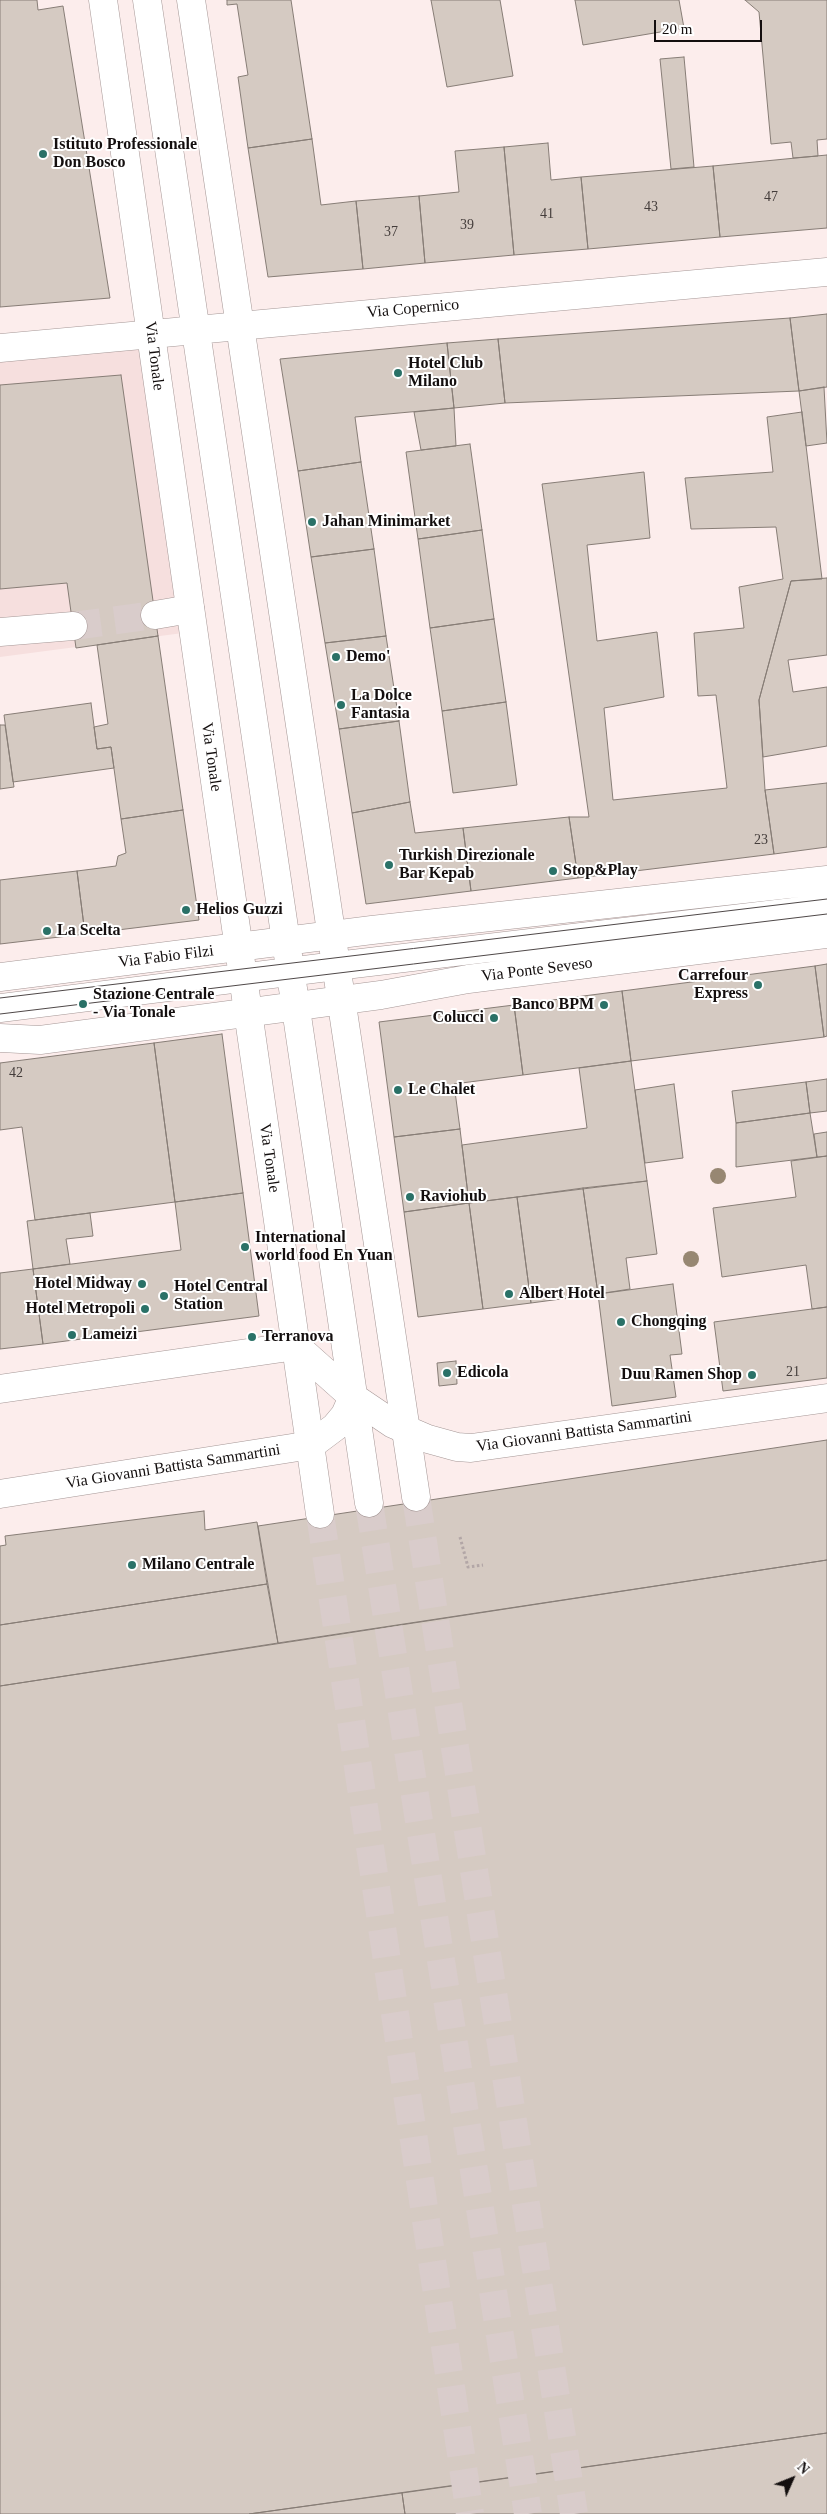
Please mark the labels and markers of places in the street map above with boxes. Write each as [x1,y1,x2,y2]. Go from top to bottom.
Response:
place label: Istituto Professionale Don Bosco [53,135,197,173]
marker: Istituto Professionale Don Bosco [37,148,49,160]
place label: Hotel Club Milano [408,354,483,392]
marker: Hotel Club Milano [392,367,404,379]
place label: Jahan Minimarket [322,512,450,532]
marker: Jahan Minimarket [306,516,318,528]
place label: Demo' [346,647,390,667]
marker: Demo' [330,651,342,663]
place label: La Dolce Fantasia [351,686,412,724]
marker: La Dolce Fantasia [335,699,347,711]
place label: Turkish Direzionale Bar Kepab [399,846,535,884]
marker: Turkish Direzionale Bar Kepab [383,859,395,871]
place label: Stop&Play [563,861,638,881]
marker: Stop&Play [547,865,559,877]
place label: Helios Guzzi [196,900,283,920]
marker: Helios Guzzi [180,904,192,916]
place label: La Scelta [57,921,121,941]
marker: La Scelta [41,925,53,937]
place label: Carrefour Express [678,966,748,1004]
marker: Carrefour Express [752,979,764,991]
place label: Stazione Centrale - Via Tonale [93,985,214,1023]
place label: Banco BPM [512,995,594,1015]
marker: Stazione Centrale - Via Tonale [77,998,89,1010]
marker: Banco BPM [598,999,610,1011]
place label: Colucci [432,1008,484,1028]
marker: Colucci [488,1012,500,1024]
place label: Le Chalet [408,1080,475,1100]
marker: Le Chalet [392,1084,404,1096]
place label: Raviohub [420,1187,487,1207]
marker: Raviohub [404,1191,416,1203]
place label: International world food En Yuan [255,1228,393,1266]
marker: International world food En Yuan [239,1241,251,1253]
place label: Hotel Midway [35,1274,132,1294]
place label: Hotel Central Station [174,1277,268,1315]
marker: Hotel Midway [136,1278,148,1290]
place label: Albert Hotel [519,1284,605,1304]
marker: Albert Hotel [503,1288,515,1300]
marker: Hotel Central Station [158,1290,170,1302]
place label: Hotel Metropoli [26,1299,135,1319]
marker: Hotel Metropoli [139,1303,151,1315]
place label: Chongqing [631,1312,707,1332]
marker: Chongqing [615,1316,627,1328]
place label: Lameizi [82,1325,137,1345]
place label: Terranova [262,1327,333,1347]
marker: Lameizi [66,1329,78,1341]
marker: Terranova [246,1331,258,1343]
place label: Edicola [457,1363,509,1383]
place label: Duu Ramen Shop [621,1365,742,1385]
marker: Edicola [441,1367,453,1379]
marker: Duu Ramen Shop [746,1369,758,1381]
place label: Milano Centrale [142,1555,254,1575]
marker: Milano Centrale [126,1559,138,1571]

